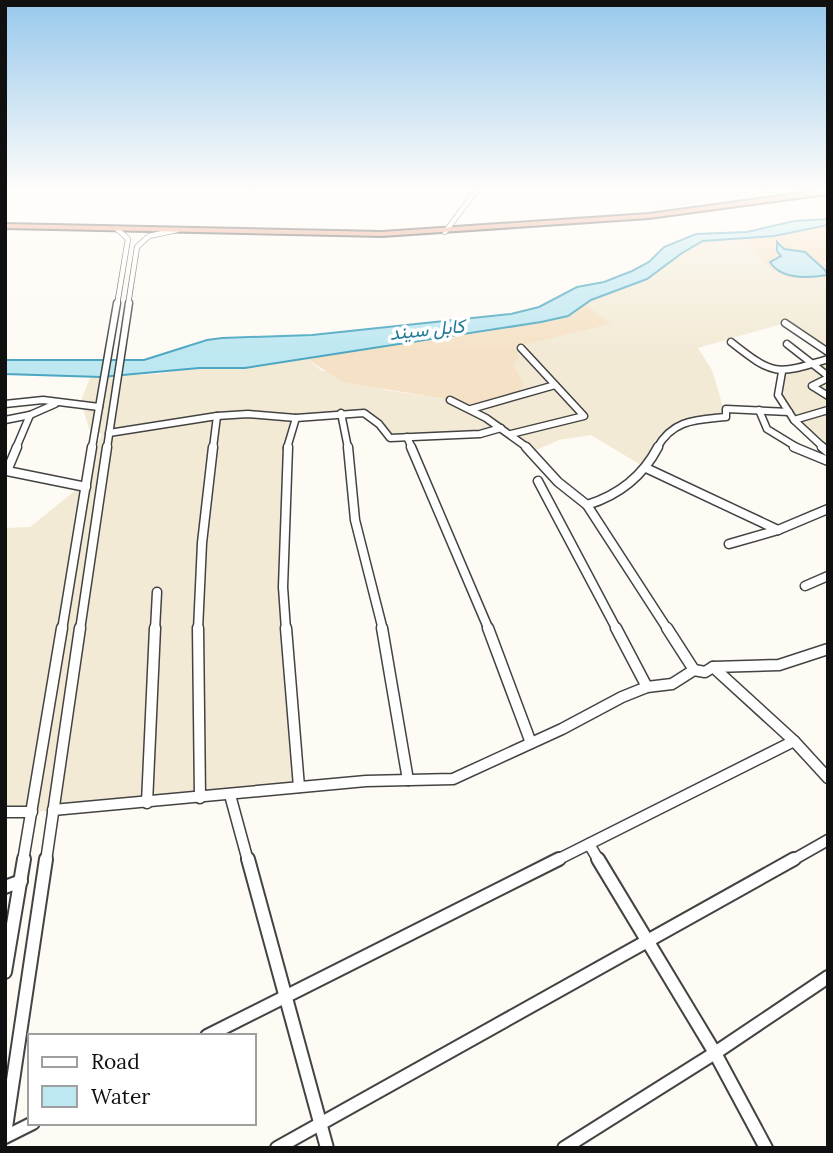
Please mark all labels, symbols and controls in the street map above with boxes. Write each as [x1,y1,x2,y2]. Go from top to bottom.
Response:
water label: کابل سيند [388,313,469,345]
legend [28,1034,256,1125]
text: Road [91,1048,140,1075]
text: Water [91,1083,150,1110]

